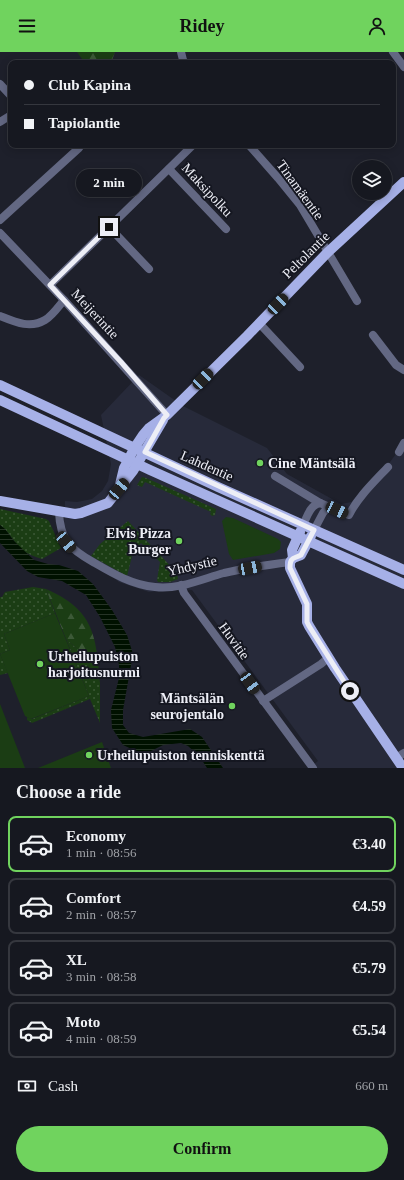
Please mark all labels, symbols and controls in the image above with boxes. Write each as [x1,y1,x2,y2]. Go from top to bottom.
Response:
icon: menu [16,15,38,37]
icon: person [366,15,388,37]
text: Ridey [180,16,225,36]
text: Club Kapina [48,77,131,93]
text: Tapiolantie [48,115,120,131]
street label: Tinamäentie [274,157,326,223]
street label: Maksipolku [179,160,235,220]
map controls [352,160,392,200]
button: layers [352,160,392,200]
callout: 2 min [76,169,142,197]
text: 2 min [93,175,125,190]
route end [100,218,118,236]
street label: Peltolantie [280,229,332,281]
street label: Meijerintie [68,286,122,342]
car [265,291,291,317]
car [190,366,216,392]
street label: Lahdentie [178,448,236,484]
place label: Cine Mäntsälä [268,456,356,471]
marker: Cine Mäntsälä [255,458,265,468]
car [107,476,131,502]
car [324,499,350,521]
place label: Elvis Pizza Burger [106,526,171,557]
car [54,529,78,555]
marker: Elvis Pizza Burger [174,536,184,546]
street label: Yhdystie [166,553,218,579]
car [237,560,263,576]
street label: Huvitie [216,620,252,662]
place label: Urheilupuiston harjoitusnurmi [48,649,140,680]
marker: Urheilupuiston harjoitusnurmi [35,659,45,669]
car [238,670,262,696]
route start [341,682,359,700]
place label: Mäntsälän seurojentalo [150,691,224,722]
marker: Mäntsälän seurojentalo [227,701,237,711]
place label: Urheilupuiston tenniskenttä [97,748,265,763]
marker: Urheilupuiston tenniskenttä [84,750,94,760]
text: Choose a ride [16,782,121,802]
icon: car [18,826,54,862]
text: Economy [66,828,126,844]
text: €3.40 [352,836,386,852]
text: 1 min · 08:56 [66,845,136,860]
icon: car [18,888,54,924]
text: Comfort [66,890,121,906]
text: €4.59 [352,898,386,914]
text: 2 min · 08:57 [66,907,136,922]
icon: car [18,950,54,986]
text: XL [66,952,87,968]
text: €5.79 [352,960,386,976]
text: 3 min · 08:58 [66,969,136,984]
icon: car [18,1012,54,1048]
text: Moto [66,1014,100,1030]
text: €5.54 [352,1022,386,1038]
text: 4 min · 08:59 [66,1031,136,1046]
icon: cash [16,1075,38,1097]
text: Cash [48,1078,78,1094]
text: 660 m [355,1078,388,1093]
button: Confirm [16,1126,388,1172]

